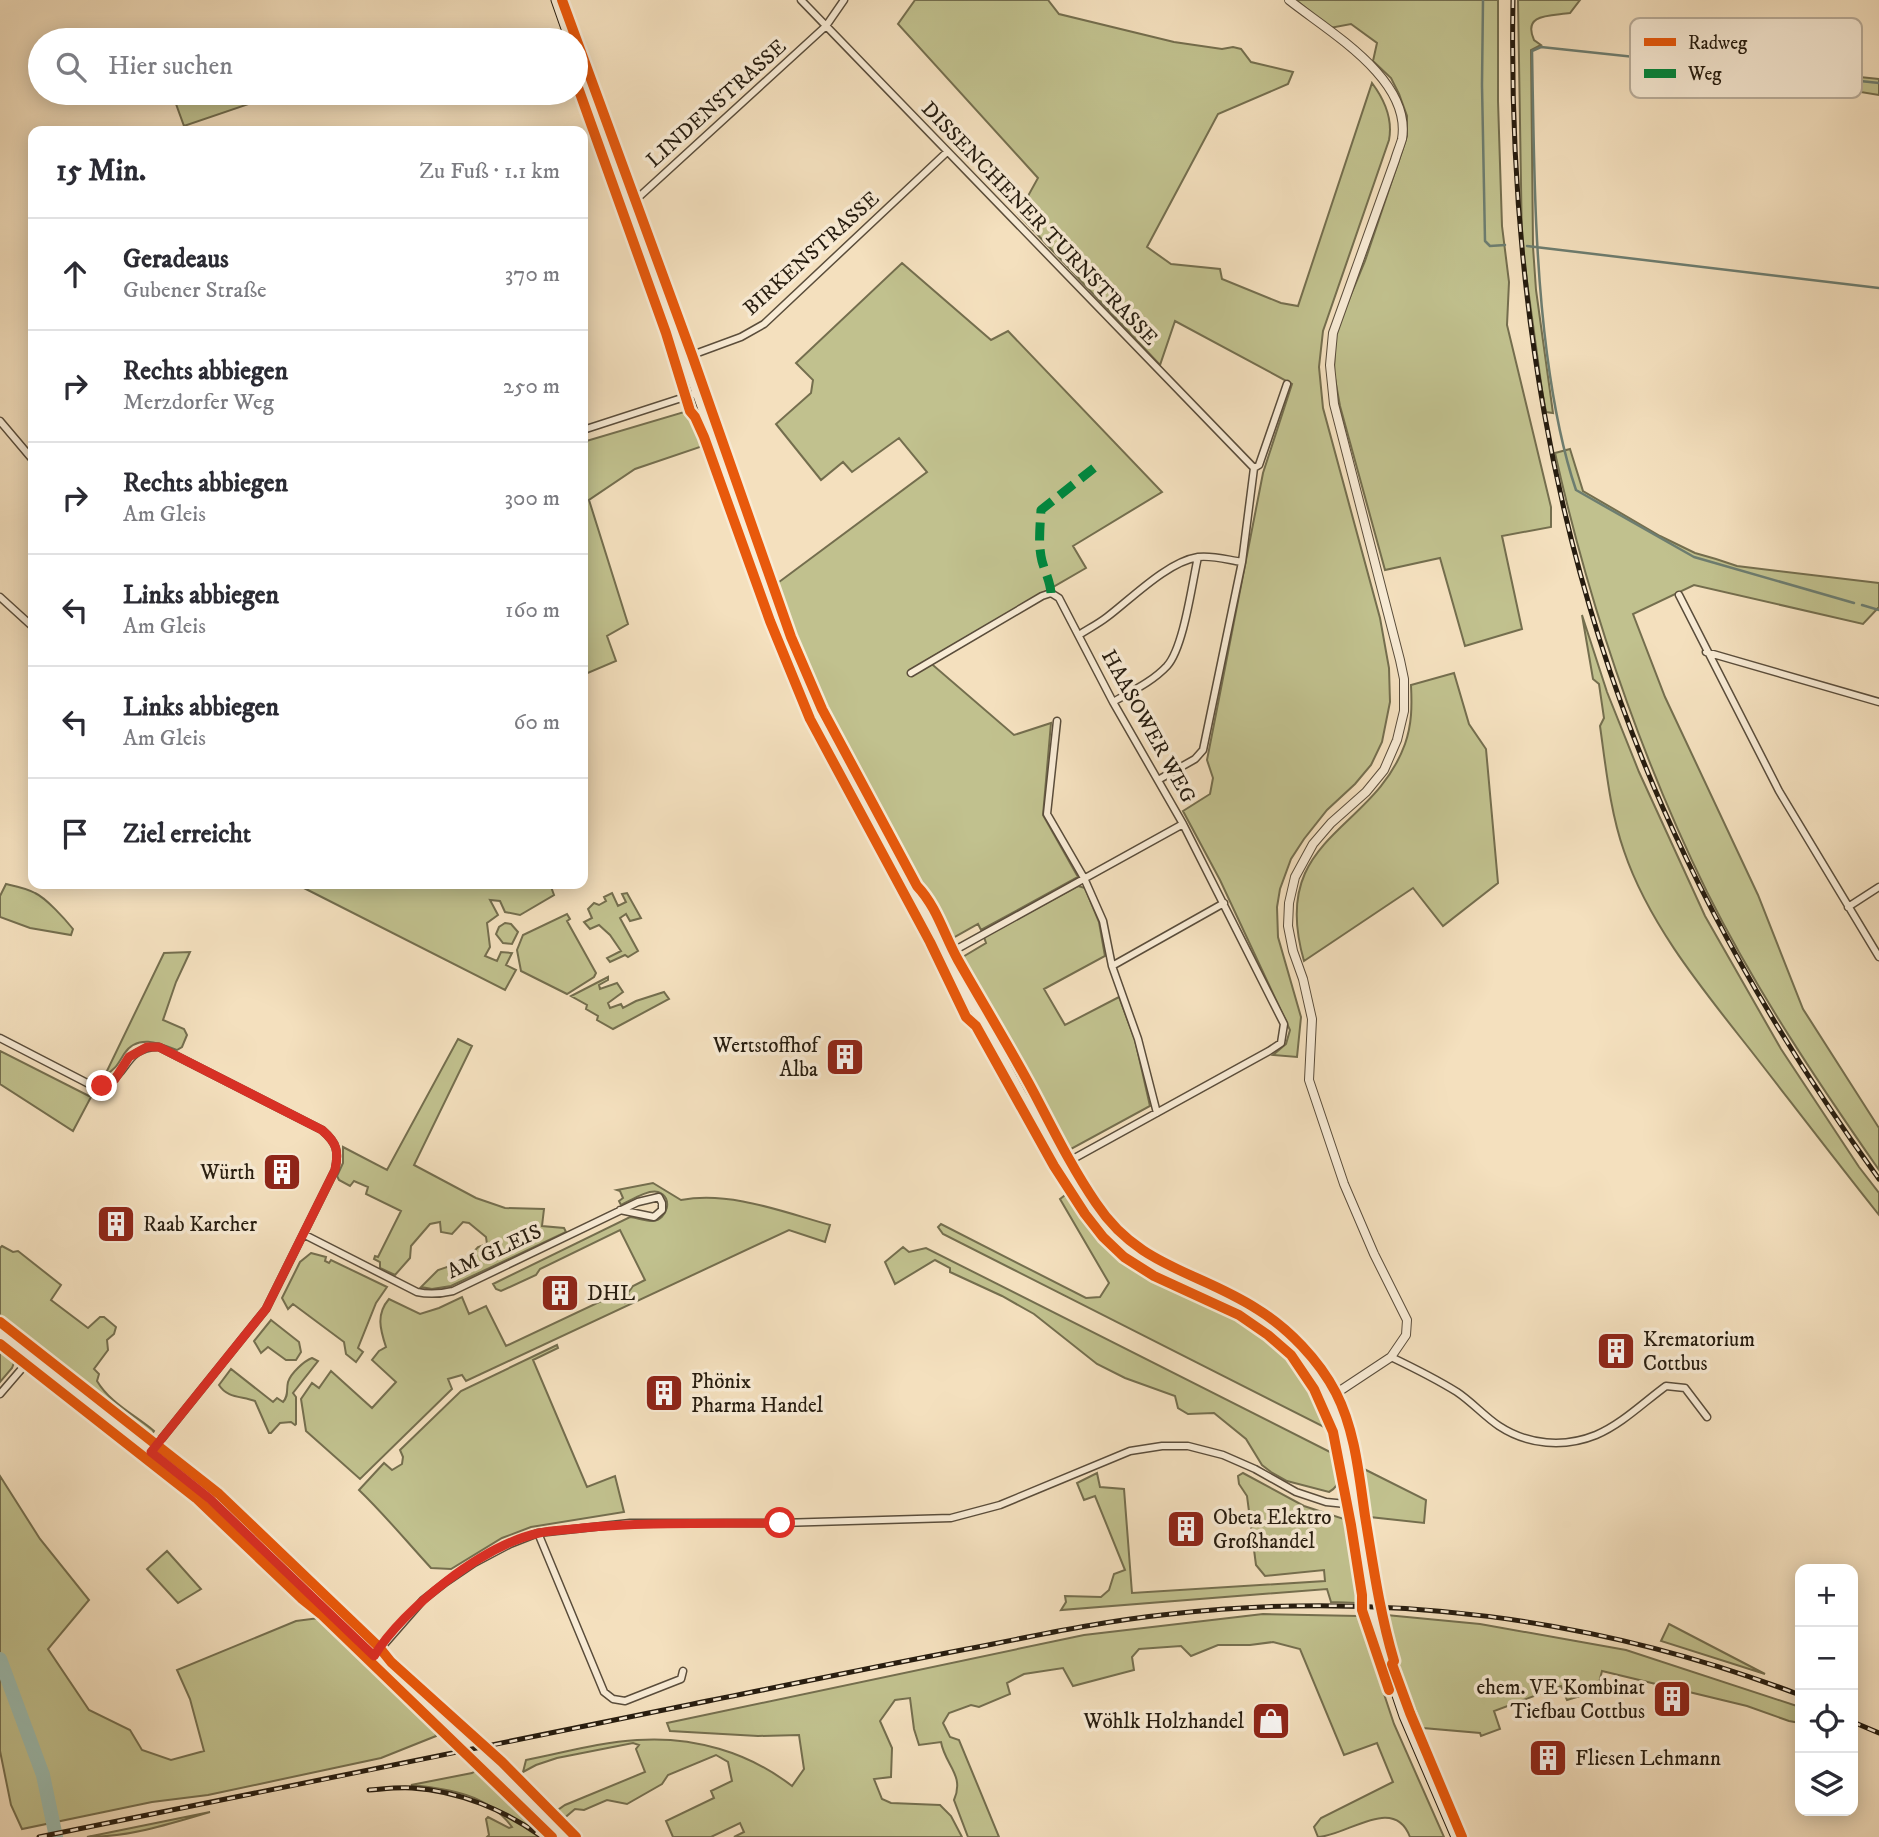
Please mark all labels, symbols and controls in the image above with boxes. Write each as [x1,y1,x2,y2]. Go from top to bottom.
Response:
legend [1630,18,1862,98]
search box [28,28,588,105]
text: Radweg [1688,32,1748,55]
street label: LINDENSTRASSE [641,34,792,173]
icon: search [52,48,90,86]
text: Hier suchen [108,50,233,83]
text: Weg [1687,63,1722,86]
street label: DISSENCHENER TURNSTRASSE [916,96,1163,351]
text: 15 Min. [56,153,146,190]
text: Zu Fuß · 1.1 km [419,157,560,186]
street label: BIRKENSTRASSE [738,186,885,322]
text: Geradeaus [123,243,229,276]
icon: ahead [56,255,94,293]
text: 370 m [505,260,560,289]
text: Gubener Straße [123,276,267,305]
text: Rechts abbiegen [123,355,288,388]
icon: right [56,367,94,405]
text: 250 m [503,372,560,401]
text: Merzdorfer Weg [123,388,274,417]
text: Rechts abbiegen [123,467,288,500]
icon: right [56,479,94,517]
text: 300 m [504,484,560,513]
text: Am Gleis [123,500,206,529]
text: Links abbiegen [123,579,279,612]
icon: left [56,591,94,629]
text: 160 m [505,596,560,625]
text: Am Gleis [123,612,206,641]
street label: HAASOWER WEG [1095,645,1201,808]
text: Links abbiegen [123,691,279,724]
icon: left [56,703,94,741]
text: 60 m [513,708,560,737]
text: Am Gleis [123,724,206,753]
icon: arrive [56,815,94,853]
text: Ziel erreicht [123,818,251,851]
place label: Wertstoffhof Alba [712,1033,821,1083]
building icon: Wertstoffhof Alba [824,1036,866,1078]
route end [86,1070,117,1101]
building icon: Würth [261,1151,303,1193]
place label: Würth [199,1160,255,1186]
building icon: Raab Karcher [95,1203,137,1245]
place label: Raab Karcher [143,1212,257,1238]
street label: AM GLEIS [443,1219,546,1285]
building icon: DHL [539,1272,581,1314]
place label: DHL [587,1281,635,1307]
place label: Krematorium Cottbus [1643,1327,1755,1377]
building icon: Krematorium Cottbus [1595,1330,1637,1372]
place label: Phönix Pharma Handel [691,1369,824,1419]
building icon: Phönix Pharma Handel [643,1372,685,1414]
place label: Obeta Elektro Großhandel [1213,1505,1331,1555]
route start [764,1507,795,1538]
building icon: Obeta Elektro Großhandel [1165,1508,1207,1550]
map controls [1795,1564,1858,1816]
button: + [1795,1564,1858,1627]
button: − [1795,1627,1858,1690]
place label: ehem. VE Kombinat Tiefbau Cottbus [1476,1675,1645,1725]
building icon: ehem. VE Kombinat Tiefbau Cottbus [1651,1678,1693,1720]
button: locate [1795,1690,1858,1753]
shop icon: Wöhlk Holzhandel [1250,1700,1292,1742]
place label: Wöhlk Holzhandel [1083,1709,1245,1735]
building icon: Fliesen Lehmann [1527,1737,1569,1779]
place label: Fliesen Lehmann [1575,1746,1721,1772]
button: layers [1795,1753,1858,1816]

